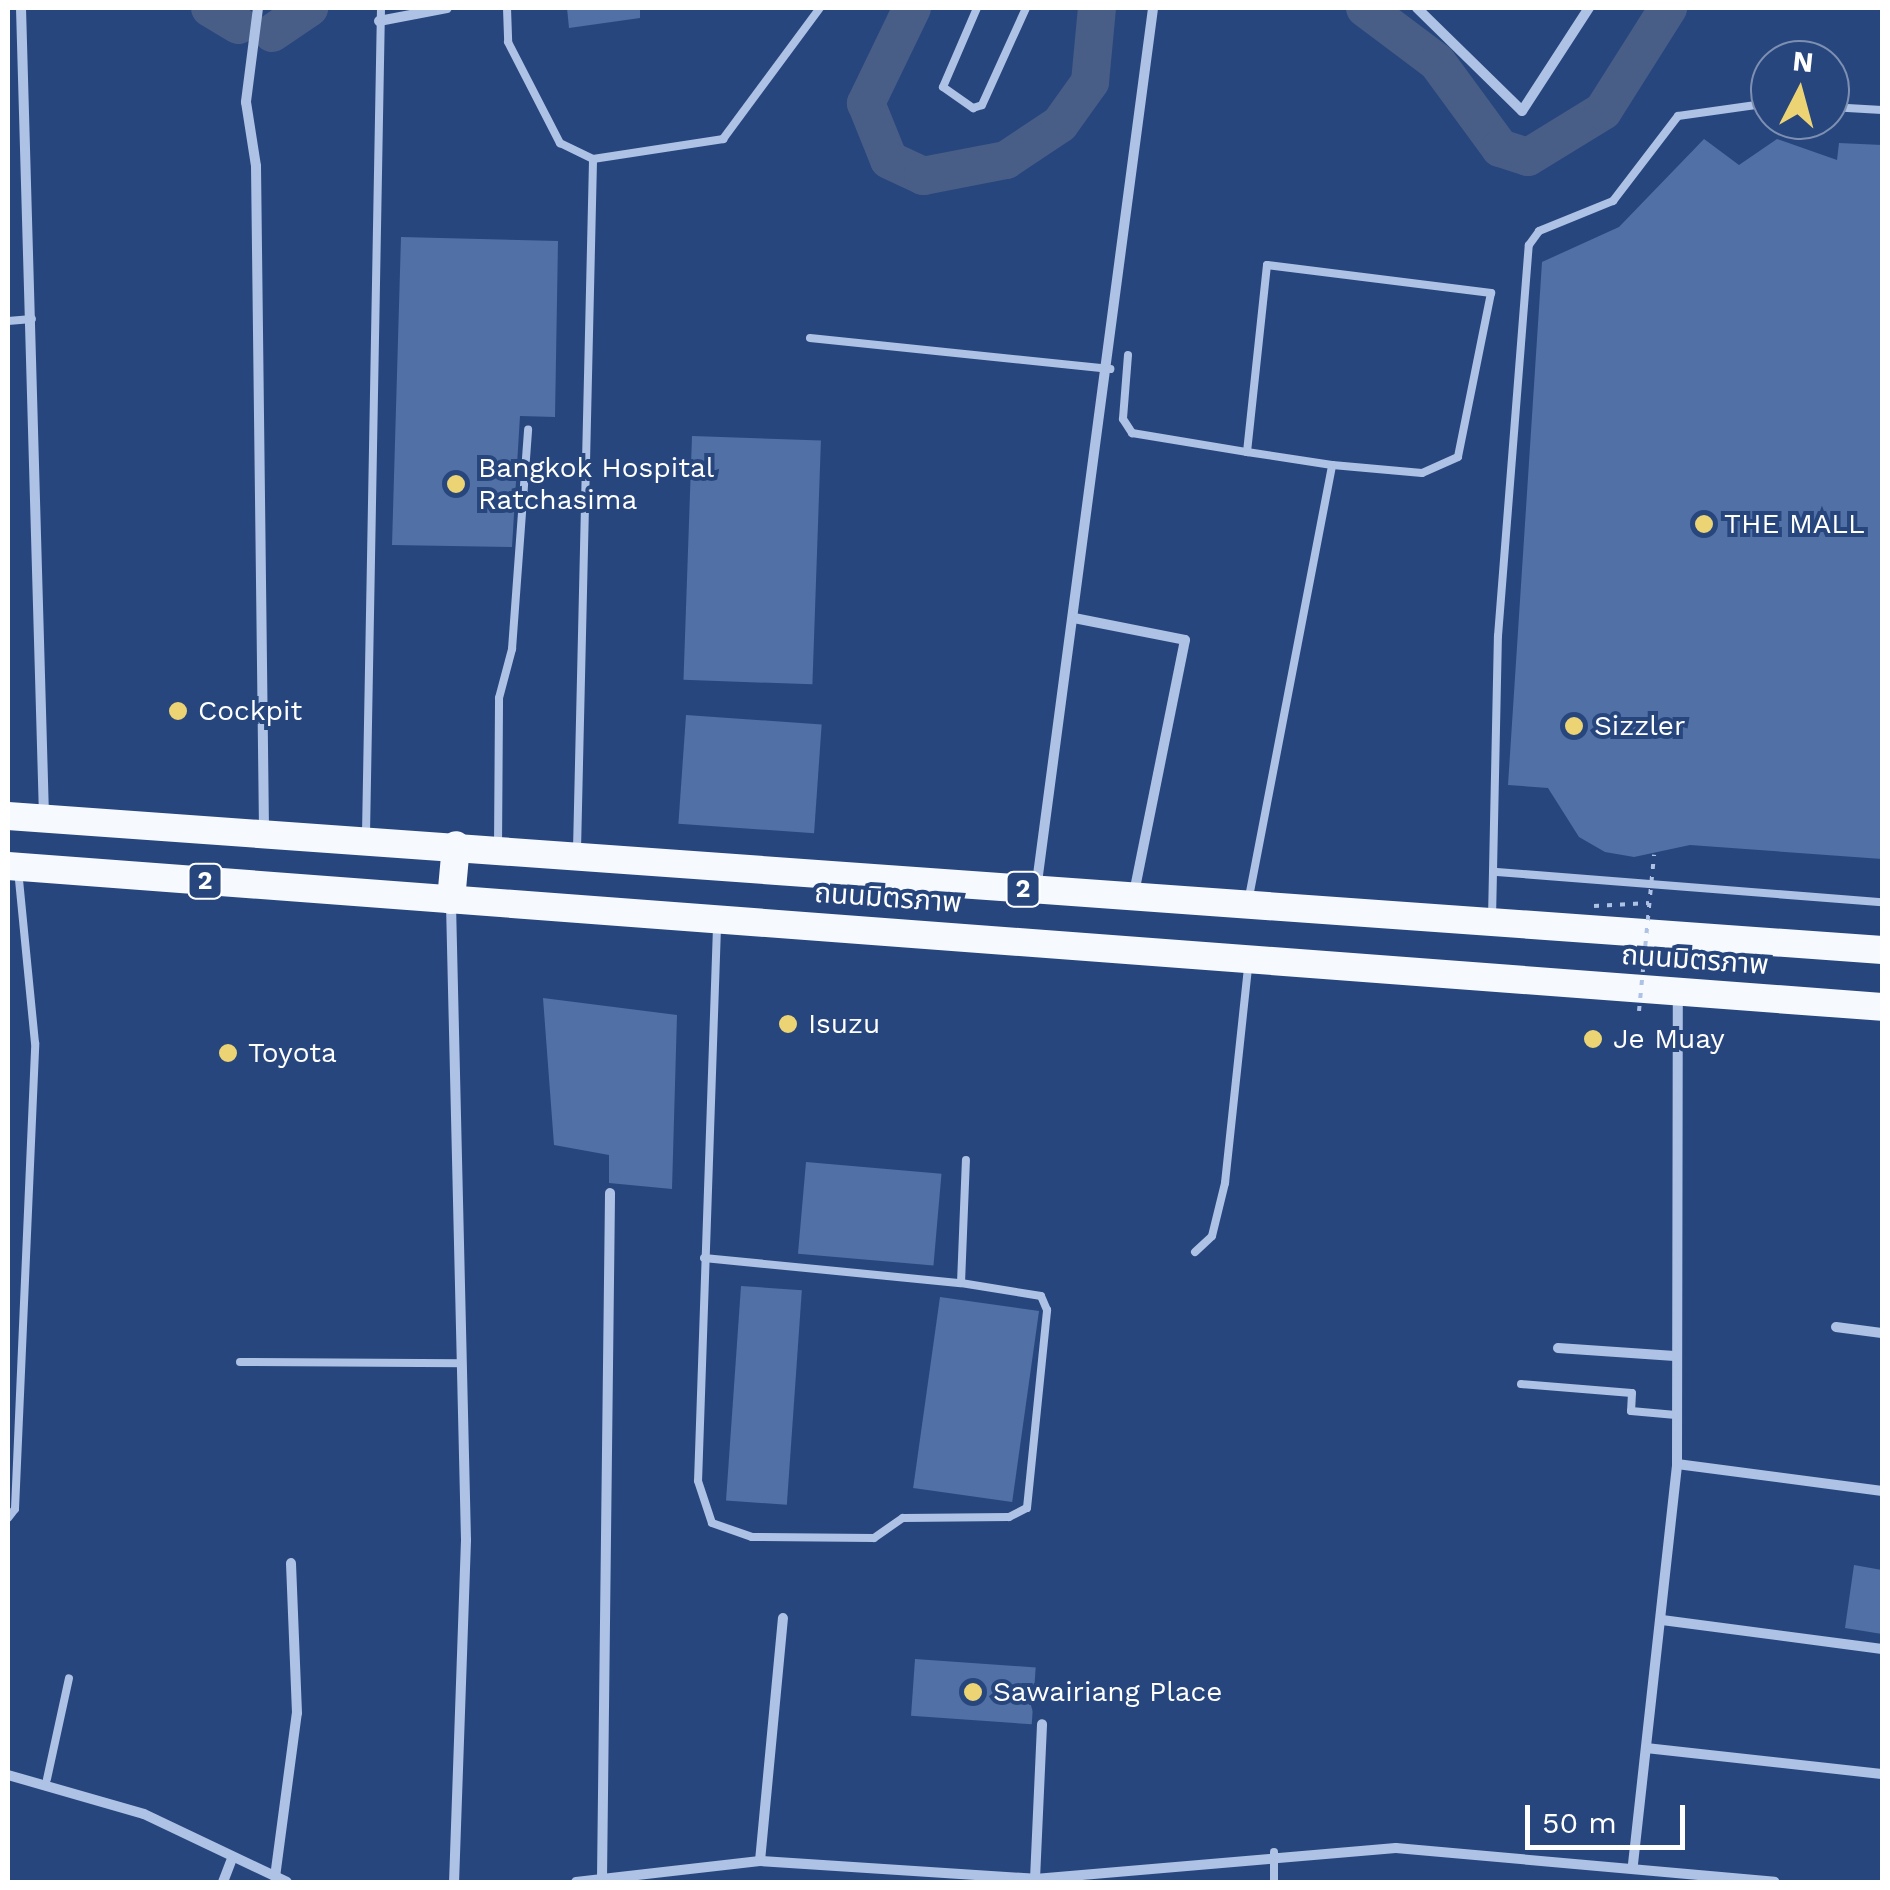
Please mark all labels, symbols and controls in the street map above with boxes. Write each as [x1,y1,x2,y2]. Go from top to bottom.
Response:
north arrow [1750,40,1850,140]
text: N [1791,44,1815,79]
place label: Bangkok Hospital Ratchasima [478,451,715,517]
marker: Bangkok Hospital Ratchasima [443,471,469,497]
place label: THE MALL [1724,507,1865,541]
marker: THE MALL [1693,513,1715,535]
place label: Cockpit [198,694,302,728]
marker: Cockpit [167,700,189,722]
place label: Sizzler [1594,709,1685,743]
marker: Sizzler [1563,715,1585,737]
road number: 2 [188,861,222,901]
road number: 2 [1006,869,1040,909]
street label: ถนนมิตรภาพ [813,876,963,920]
street label: ถนนมิตรภาพ [1620,938,1770,982]
place label: Isuzu [808,1007,880,1041]
marker: Isuzu [777,1013,799,1035]
place label: Je Muay [1613,1022,1725,1056]
marker: Je Muay [1582,1028,1604,1050]
place label: Toyota [248,1036,337,1070]
marker: Toyota [217,1042,239,1064]
place label: Sawairiang Place [993,1675,1222,1709]
marker: Sawairiang Place [962,1681,984,1703]
scale bar [1530,1785,1690,1847]
text: 50 m [1542,1805,1617,1840]

